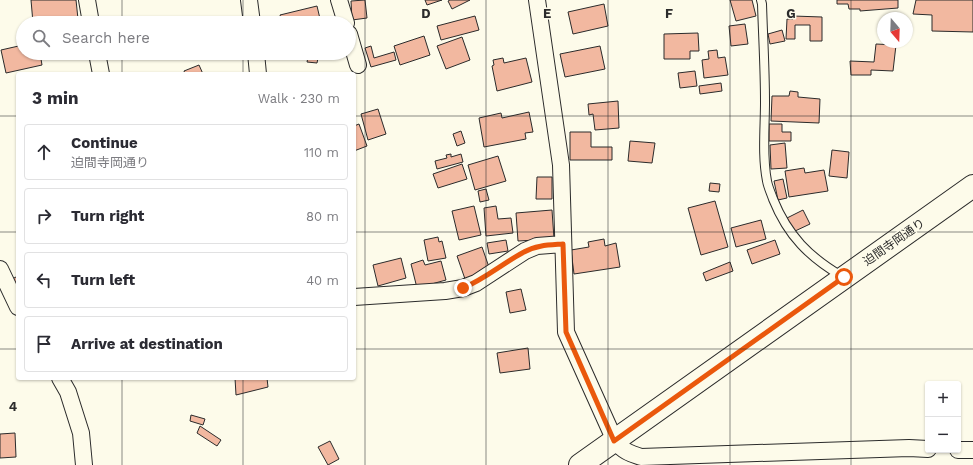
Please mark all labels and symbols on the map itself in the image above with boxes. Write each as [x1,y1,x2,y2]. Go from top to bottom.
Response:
text: D [421,6,431,21]
text: E [543,6,551,21]
text: F [665,6,673,21]
text: G [786,6,796,21]
north arrow [877,12,913,48]
street label: 迫間寺岡通り [860,216,928,268]
route start [835,268,853,286]
route end [454,279,472,297]
text: 4 [9,399,18,414]

